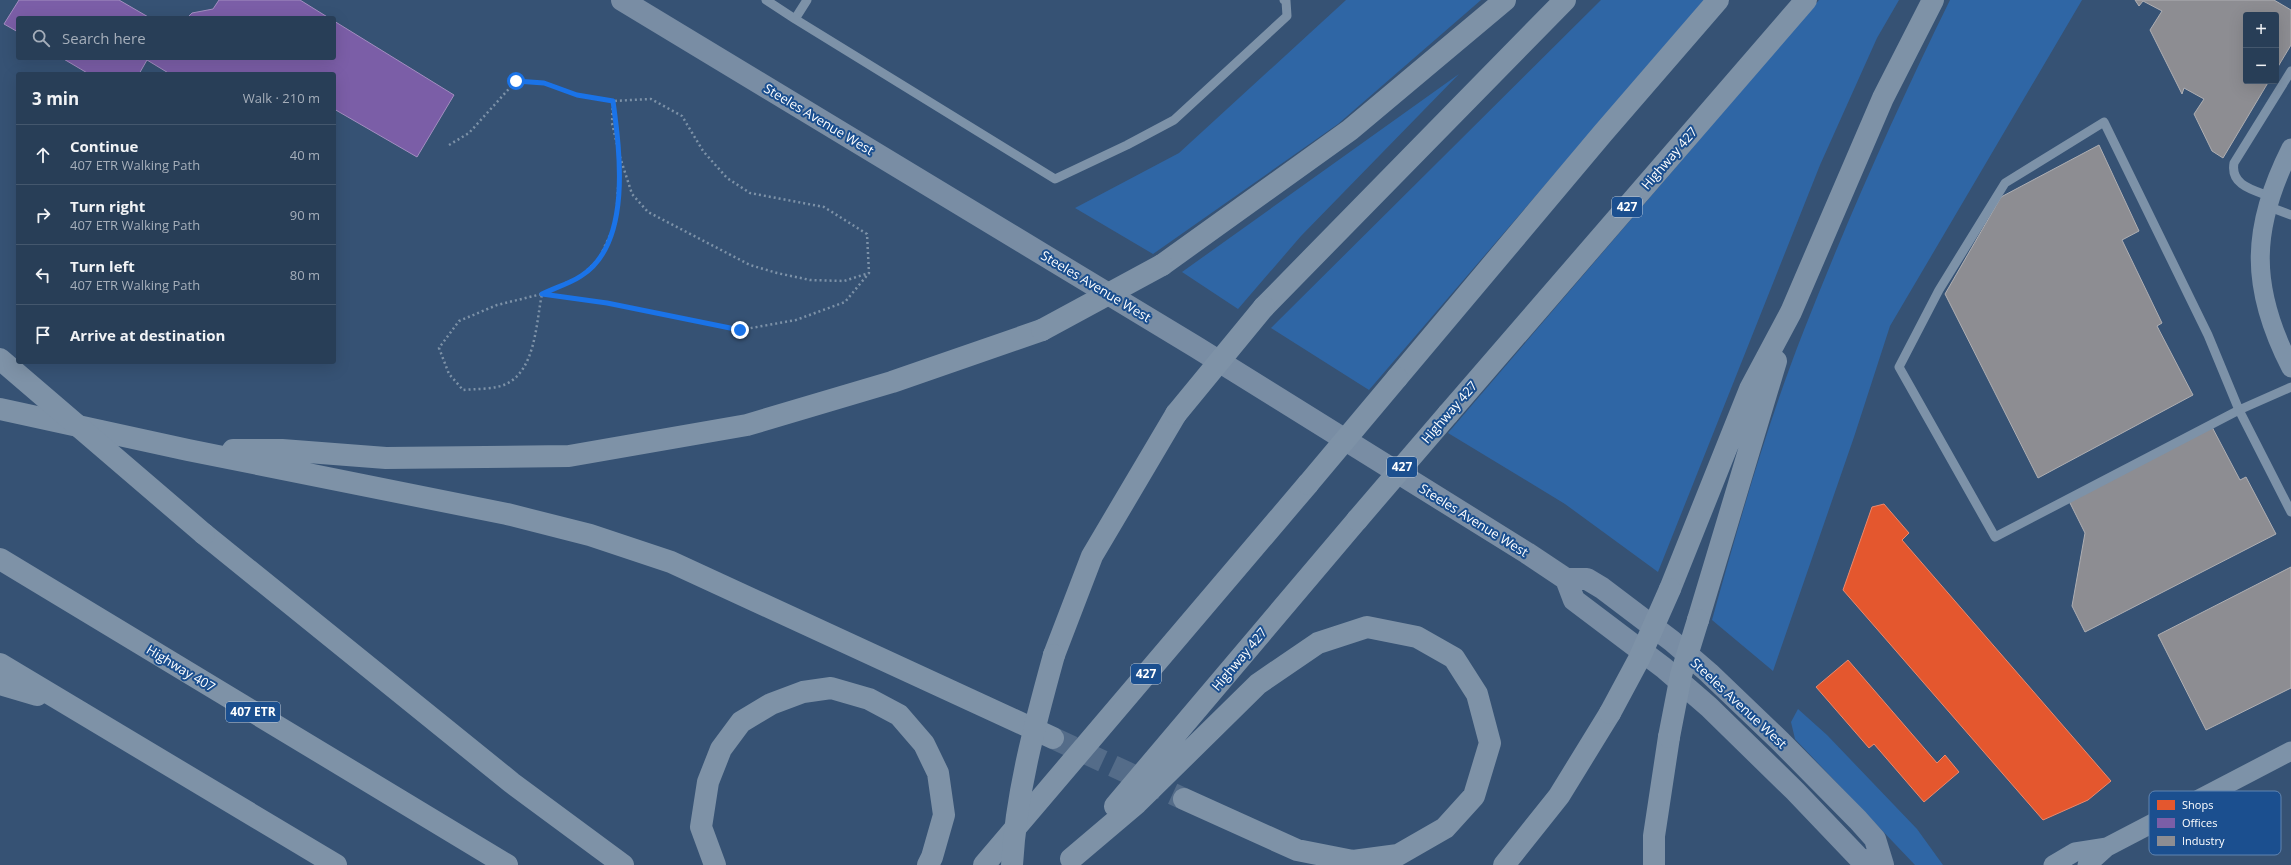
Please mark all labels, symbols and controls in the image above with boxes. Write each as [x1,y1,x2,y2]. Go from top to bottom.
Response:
map controls [2243,12,2279,84]
button: + [2243,12,2279,48]
search box [16,16,336,60]
icon: search [30,27,52,49]
text: Search here [62,28,146,48]
button: − [2243,48,2279,84]
route start [507,72,525,90]
street label: Steeles Avenue West [761,79,878,159]
text: 3 min [32,87,79,110]
text: Walk · 210 m [243,89,320,107]
street label: Highway 427 [1637,123,1701,193]
text: Continue [70,136,138,156]
icon: ahead [32,144,54,166]
text: 40 m [290,146,320,164]
text: 407 ETR Walking Path [70,156,200,174]
text: Turn right [70,196,145,216]
road number: 427 [1612,197,1642,217]
icon: right [32,204,54,226]
text: 90 m [290,206,320,224]
text: 407 ETR Walking Path [70,216,200,234]
street label: Steeles Avenue West [1038,246,1155,326]
text: Turn left [70,256,135,276]
icon: left [32,264,54,286]
text: 80 m [290,266,320,284]
text: 407 ETR Walking Path [70,276,200,294]
route end [731,321,749,339]
icon: arrive [32,324,54,346]
text: Arrive at destination [70,325,225,345]
street label: Highway 427 [1417,377,1481,447]
road number: 427 [1387,457,1417,477]
street label: Steeles Avenue West [1416,479,1532,561]
street label: Highway 427 [1207,624,1271,694]
street label: Highway 407 [143,640,219,696]
street label: Steeles Avenue West [1687,654,1791,753]
road number: 427 [1131,664,1161,684]
road number: 407 ETR [226,702,280,722]
legend [2149,791,2281,855]
text: Shops [2182,797,2213,812]
text: Offices [2182,815,2217,830]
text: Industry [2182,833,2225,848]

